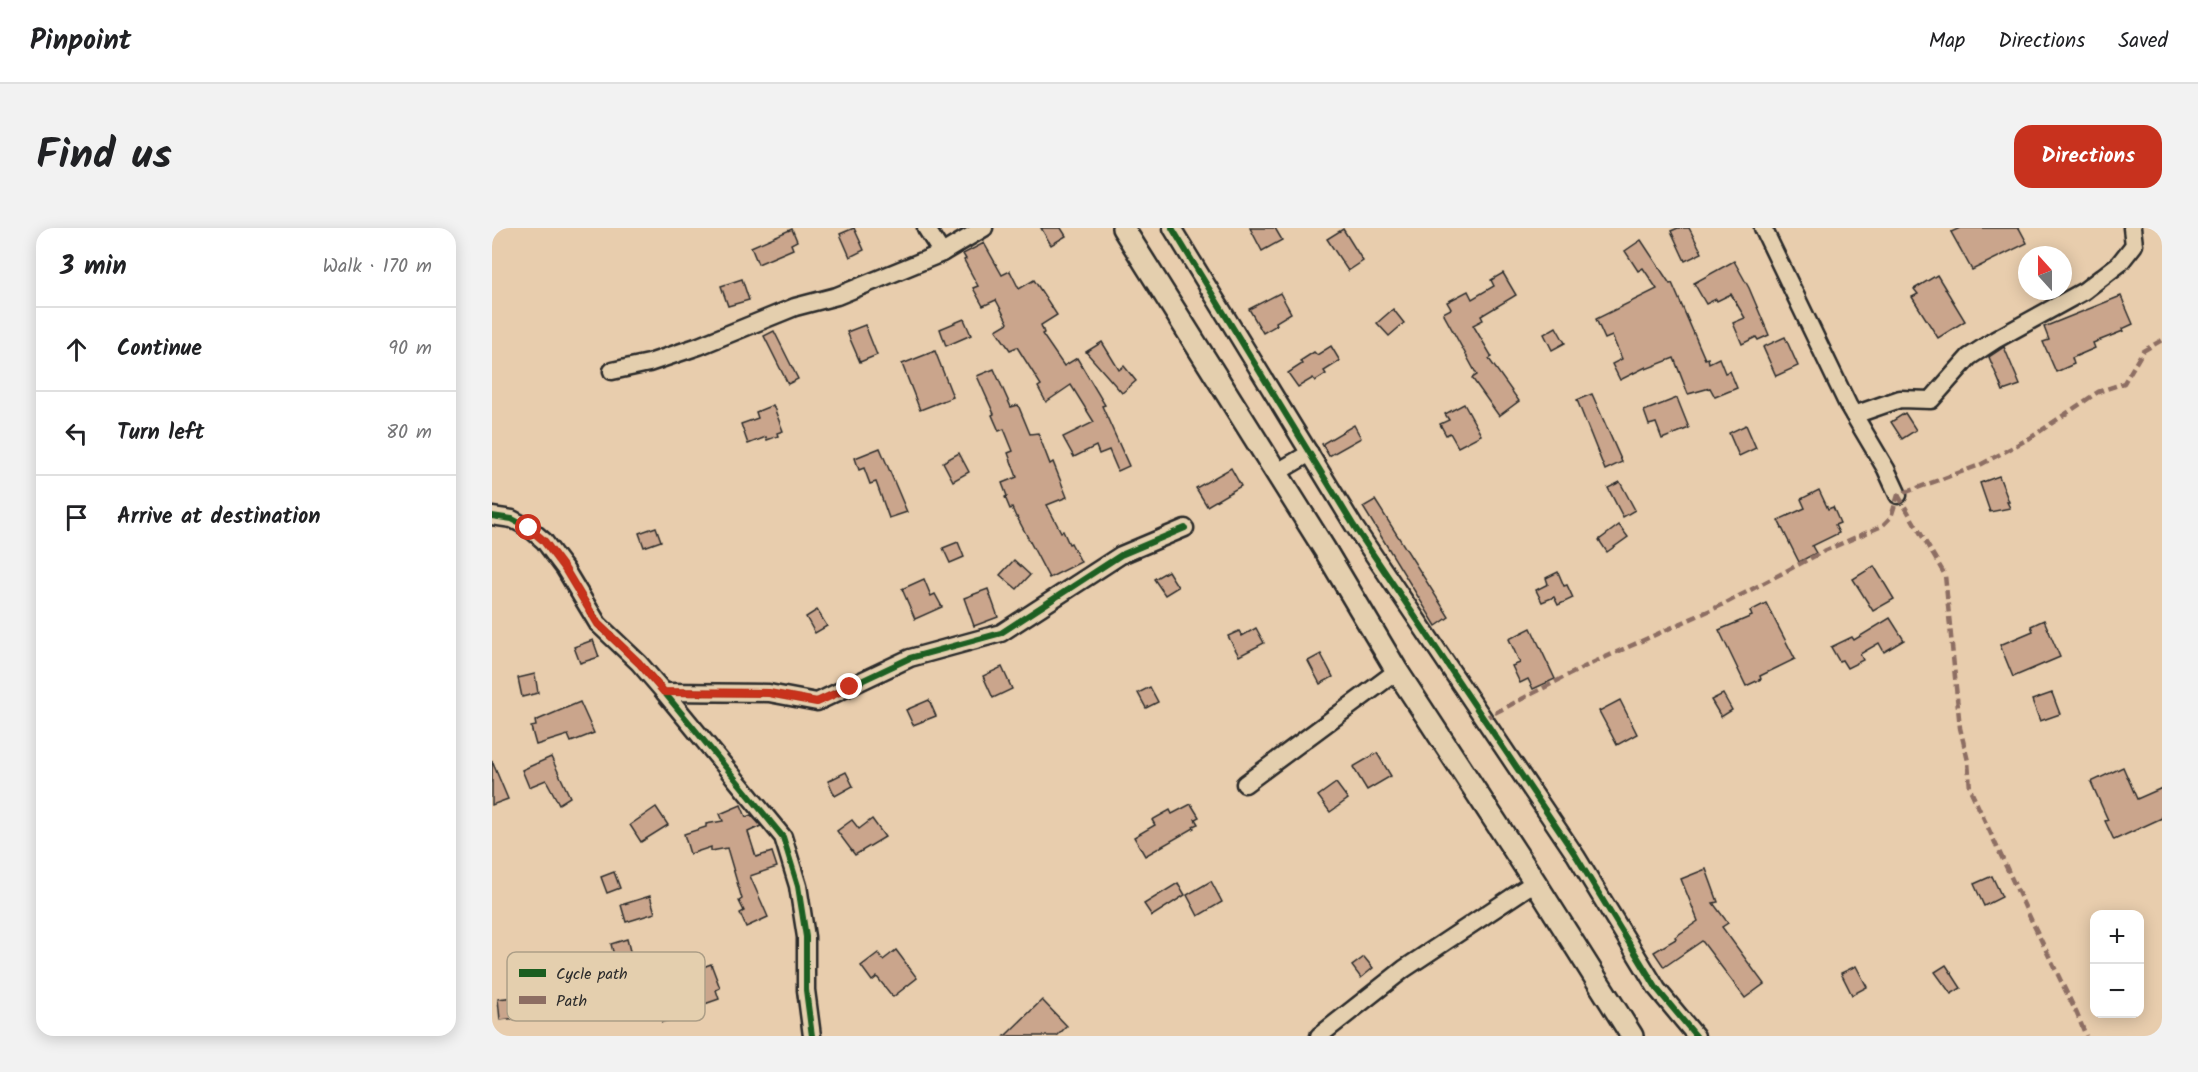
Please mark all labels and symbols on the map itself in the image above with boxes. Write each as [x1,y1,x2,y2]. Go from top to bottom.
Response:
north arrow [2018,246,2072,300]
route start [515,514,541,540]
route end [836,673,862,699]
legend [507,952,705,1021]
text: Cycle path [556,962,628,987]
text: Path [556,989,587,1014]

